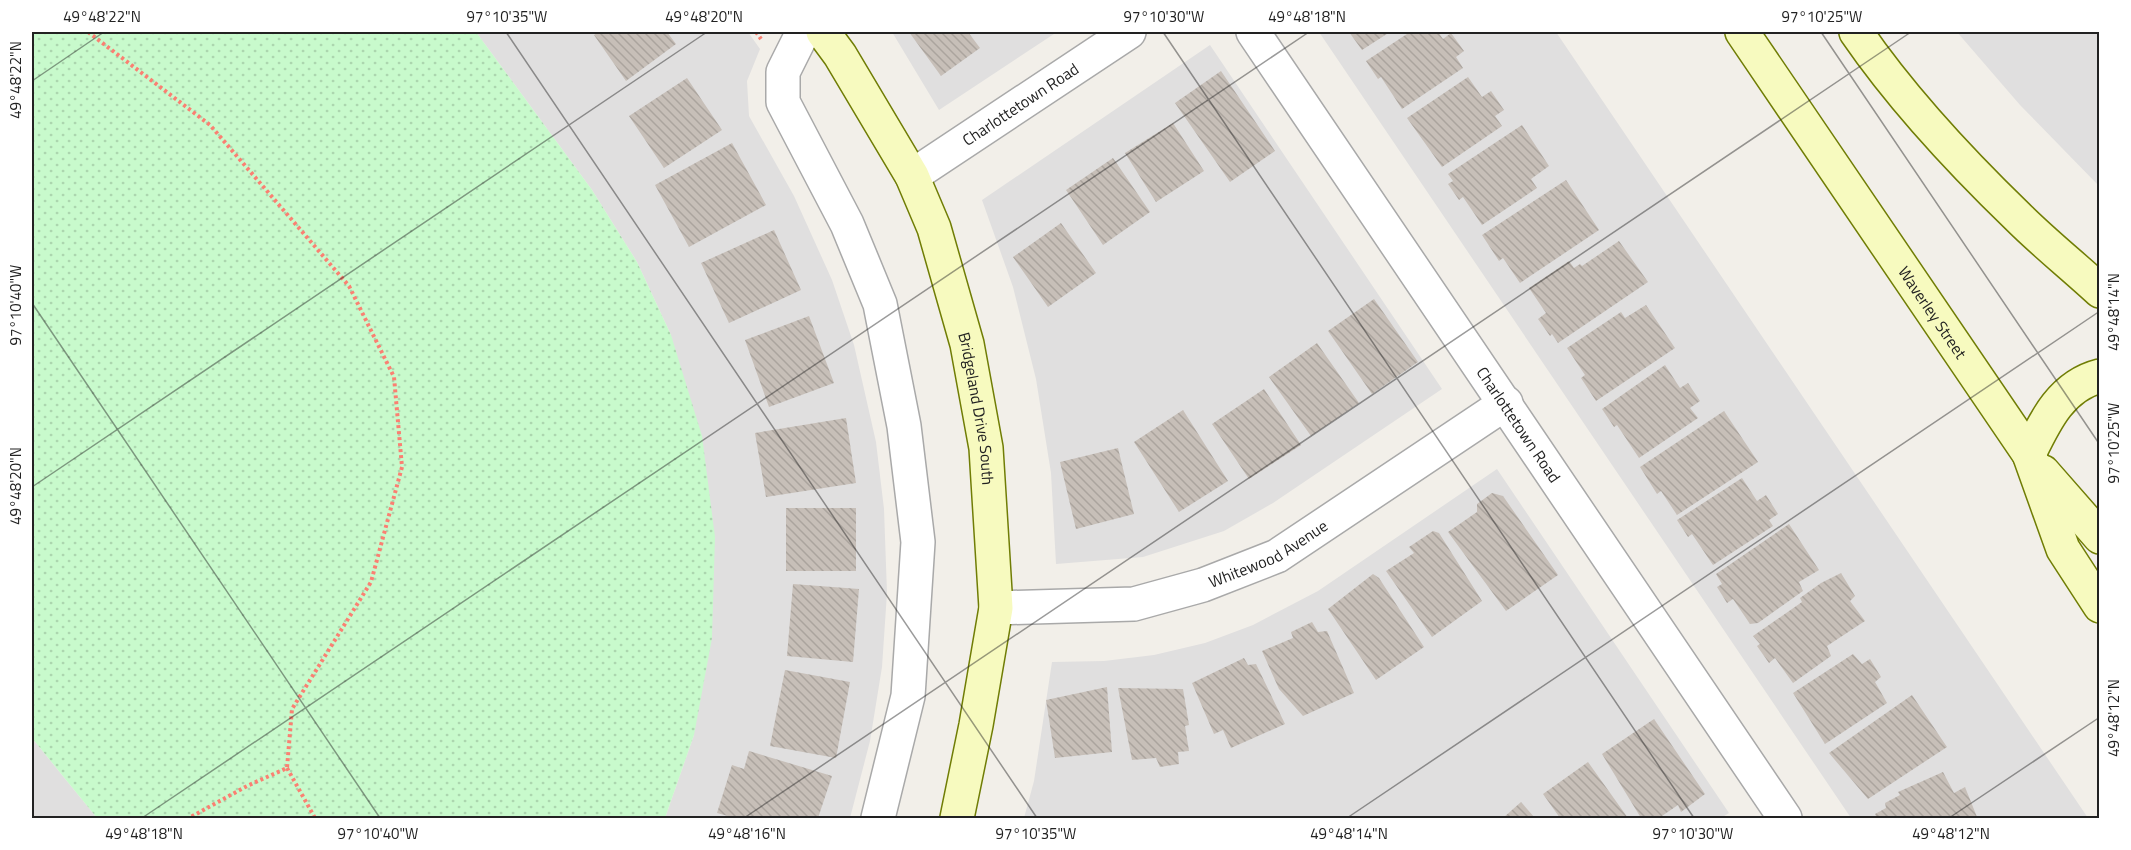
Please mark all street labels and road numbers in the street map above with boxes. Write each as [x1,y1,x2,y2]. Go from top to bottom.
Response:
street label: Charlottetown Road [957,57,1083,152]
street label: Waverley Street [1893,261,1973,364]
street label: Bridgeland Drive South [952,329,1000,486]
street label: Charlottetown Road [1471,362,1567,487]
street label: Whitewood Avenue [1205,514,1332,594]

